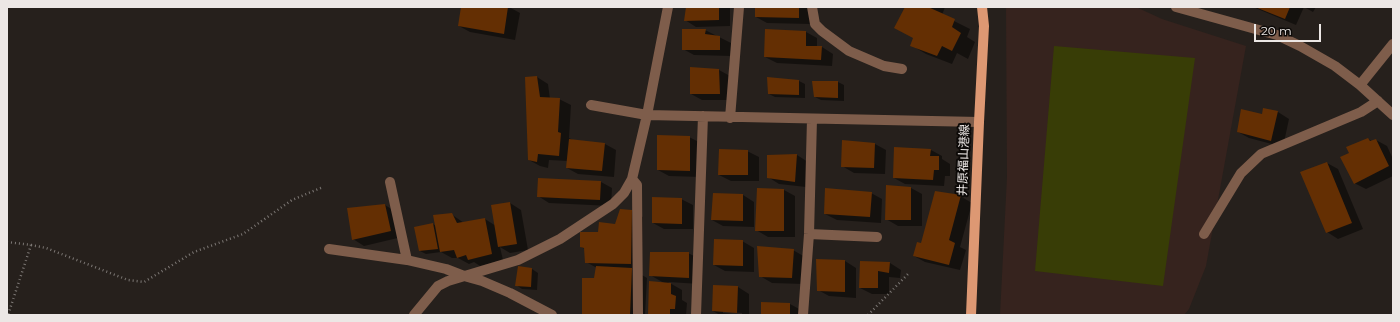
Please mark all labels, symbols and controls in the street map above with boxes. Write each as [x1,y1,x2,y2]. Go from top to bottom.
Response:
scale bar [1256,16,1323,42]
text: 20 m [1261,23,1292,38]
street label: 井原福山港線 [956,124,972,196]

